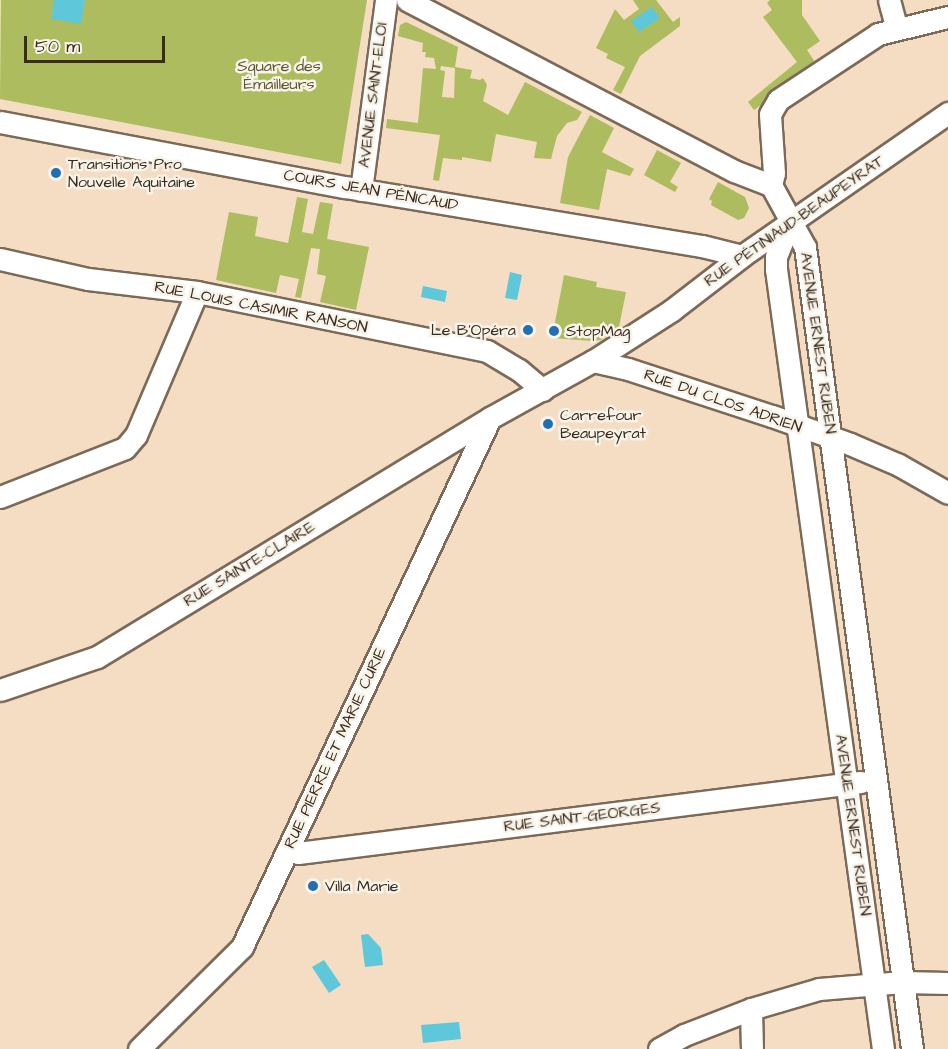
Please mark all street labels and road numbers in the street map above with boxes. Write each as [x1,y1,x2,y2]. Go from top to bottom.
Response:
street label: AVENUE SAINT-ELOI [355,21,391,169]
street label: RUE PÉTINIAUD-BEAUPEYRAT [700,151,888,291]
street label: COURS JEAN PÉNICAUD [282,165,460,215]
street label: AVENUE ERNEST RUBEN [796,251,840,435]
street label: RUE LOUIS CASIMIR RANSON [153,277,369,337]
street label: RUE DU CLOS ADRIEN [641,365,805,437]
street label: RUE SAINTE-CLAIRE [180,517,318,611]
street label: RUE PIERRE ET MARIE CURIE [280,644,390,852]
street label: AVENUE ERNEST RUBEN [831,733,875,917]
street label: RUE SAINT-GEORGES [503,798,661,836]

